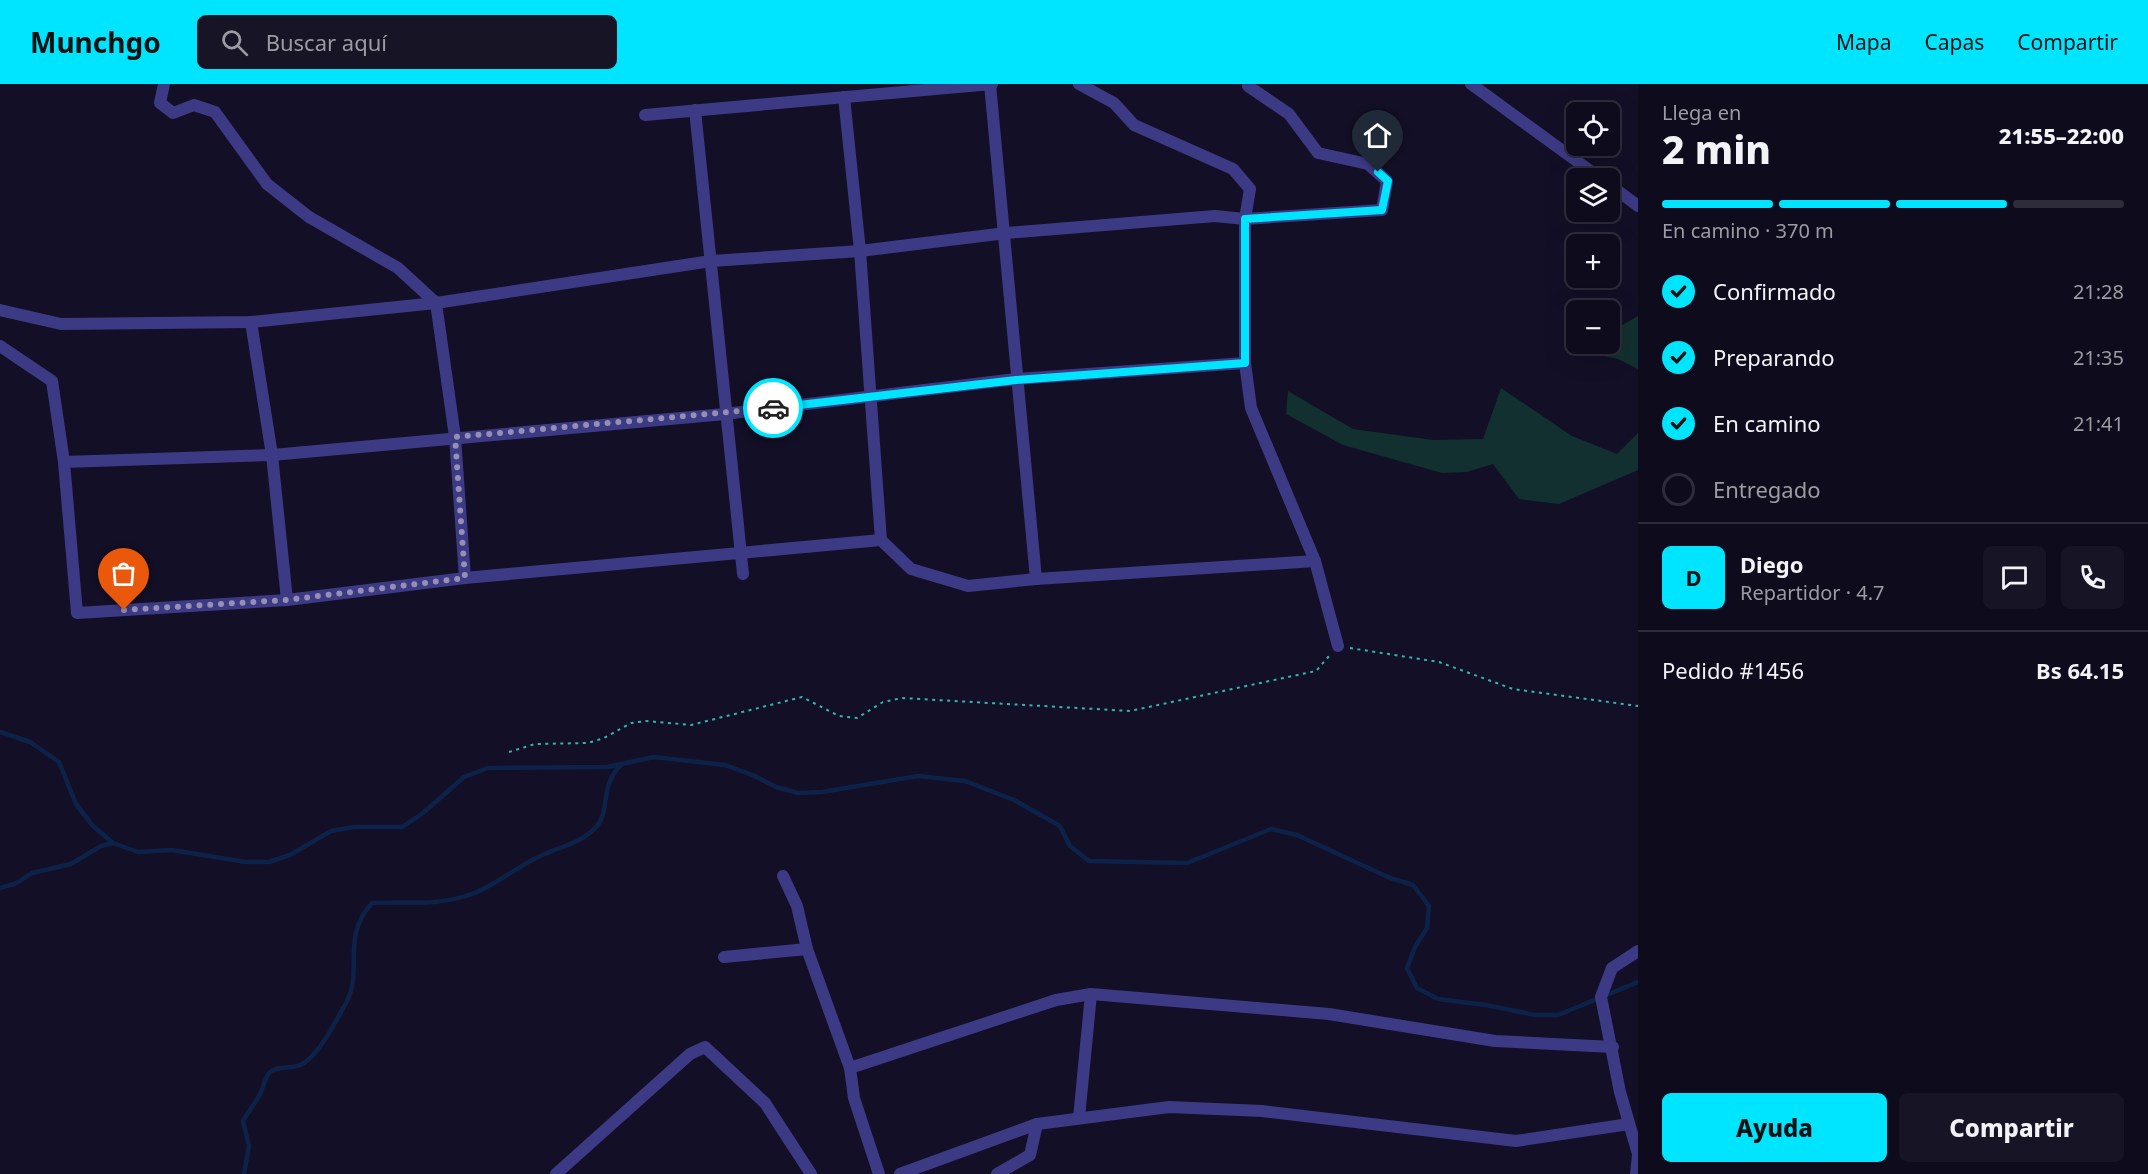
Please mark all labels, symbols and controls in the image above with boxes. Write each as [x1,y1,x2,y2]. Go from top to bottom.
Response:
search box [197,15,617,69]
text: Munchgo [30,23,161,61]
icon: search [218,26,251,59]
text: Buscar aquí [266,27,387,57]
text: Mapa [1836,28,1892,56]
text: Capas [1925,28,1984,56]
text: Compartir [2017,28,2118,56]
text: Llega en [1662,99,1741,126]
map controls [1566,102,1620,354]
button: locate [1566,102,1620,156]
pin [1352,110,1403,172]
icon: home [1361,119,1394,152]
text: 21:55–22:00 [1999,120,2124,150]
text: 2 min [1662,122,1771,175]
button: layers [1566,168,1620,222]
text: En camino · 370 m [1662,217,1834,244]
button: + [1566,234,1620,288]
icon: check [1662,275,1695,308]
text: Confirmado [1713,276,1836,306]
text: 21:28 [2073,278,2124,305]
button: − [1566,300,1620,354]
icon: check [1662,341,1695,374]
text: Preparando [1713,342,1835,372]
text: 21:35 [2073,344,2124,371]
courier [743,378,803,438]
icon: car [757,392,790,425]
icon: check [1662,407,1695,440]
text: En camino [1713,408,1821,438]
text: 21:41 [2073,410,2124,437]
text: Entregado [1713,474,1821,504]
button: chat [1983,546,2046,609]
button: phone [2061,546,2124,609]
pin [98,548,149,610]
text: Diego [1740,549,1803,579]
icon: bag [107,557,140,590]
text: D [1685,562,1702,592]
text: Repartidor · 4.7 [1740,579,1885,606]
text: Pedido #1456 [1662,655,1804,685]
text: Bs 64.15 [2036,655,2124,685]
button: Ayuda [1662,1093,1887,1162]
button: Compartir [1899,1093,2124,1162]

